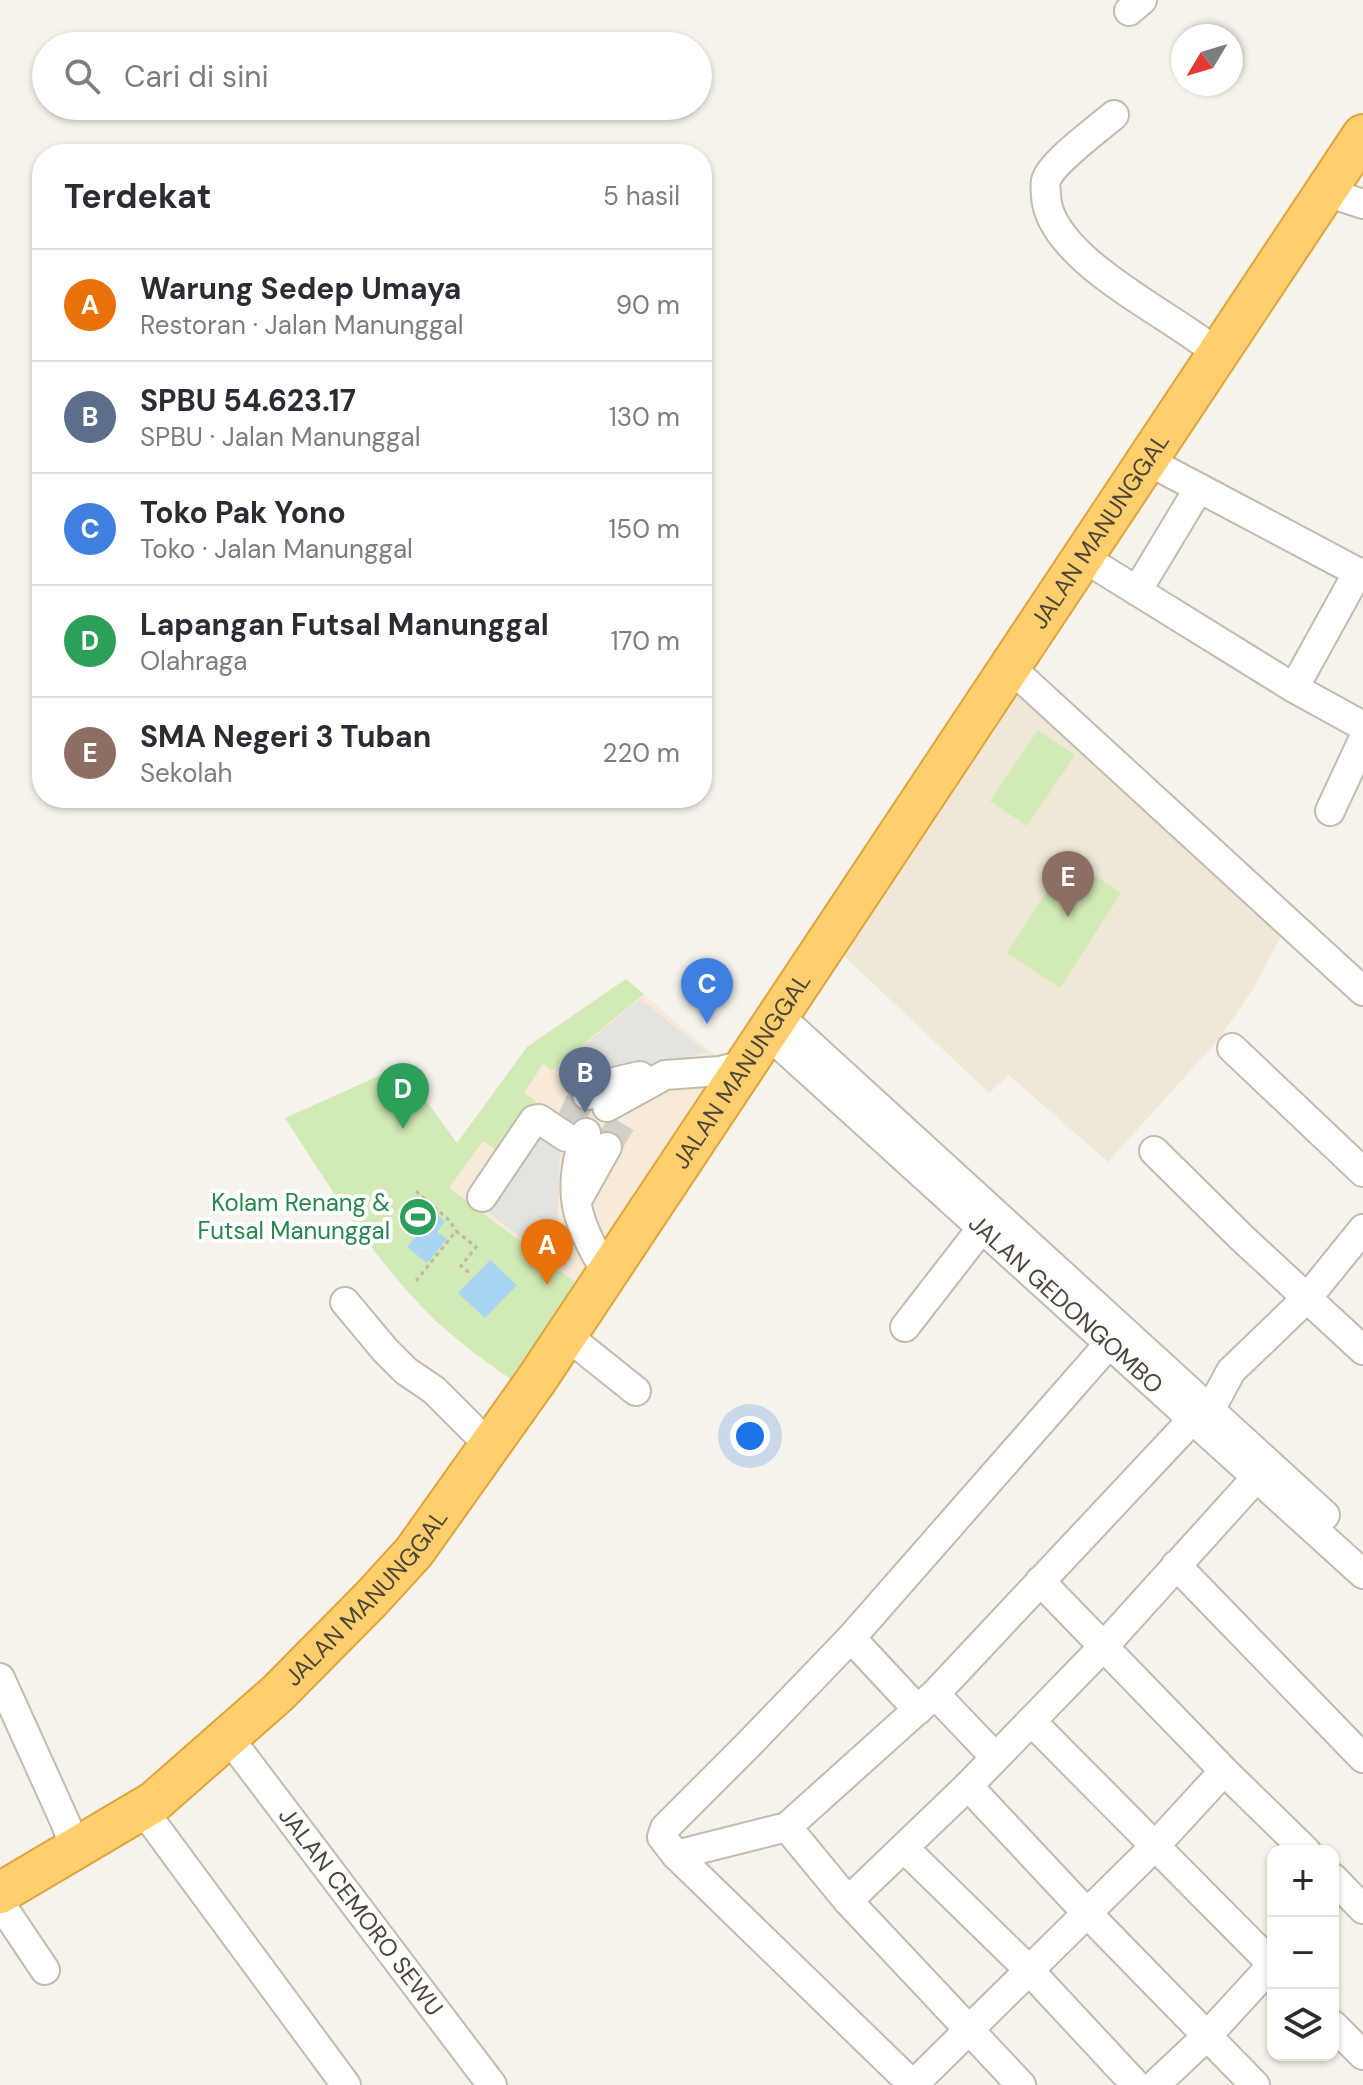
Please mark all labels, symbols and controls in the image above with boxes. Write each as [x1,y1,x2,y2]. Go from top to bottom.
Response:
north arrow [1171,24,1243,96]
search box [32,32,712,120]
icon: search [60,54,104,98]
text: Cari di sini [124,57,269,96]
text: Terdekat [64,174,212,219]
text: 5 hasil [603,179,680,213]
text: Warung Sedep Umaya [140,269,461,308]
text: A [81,288,99,322]
text: 90 m [616,288,680,322]
text: Restoran · Jalan Manunggal [140,308,464,342]
text: SPBU 54.623.17 [140,381,356,420]
text: B [82,400,98,434]
text: 130 m [609,400,680,434]
text: SPBU · Jalan Manunggal [140,420,421,454]
street label: JALAN MANUNGGAL [1023,427,1176,635]
text: Toko Pak Yono [140,493,346,532]
text: C [80,512,100,546]
text: 150 m [608,512,680,546]
text: Toko · Jalan Manunggal [140,532,413,566]
text: Lapangan Futsal Manunggal [140,605,549,644]
text: D [81,624,99,658]
text: 170 m [611,624,680,658]
text: Olahraga [140,644,247,678]
text: SMA Negeri 3 Tuban [140,717,431,756]
text: E [82,736,98,770]
text: 220 m [602,736,680,770]
text: Sekolah [140,756,232,790]
pin: E [1042,851,1094,917]
pin: C [681,958,733,1024]
street label: JALAN MANUNGGAL [665,967,817,1175]
pin: B [559,1047,611,1113]
pin: D [377,1063,429,1129]
place label: Kolam Renang & Futsal Manunggal [197,1187,390,1246]
sports icon: Kolam Renang & Futsal Manunggal [397,1196,439,1238]
street label: JALAN GEDONGOMBO [962,1208,1170,1400]
pin: A [521,1219,573,1285]
your location [730,1416,770,1456]
street label: JALAN MANUNGGAL [278,1503,454,1692]
street label: JALAN CEMORO SEWU [272,1801,450,2022]
map controls [1267,1845,1339,2061]
button: + [1267,1845,1339,1917]
button: − [1267,1917,1339,1989]
button: layers [1267,1989,1339,2061]

